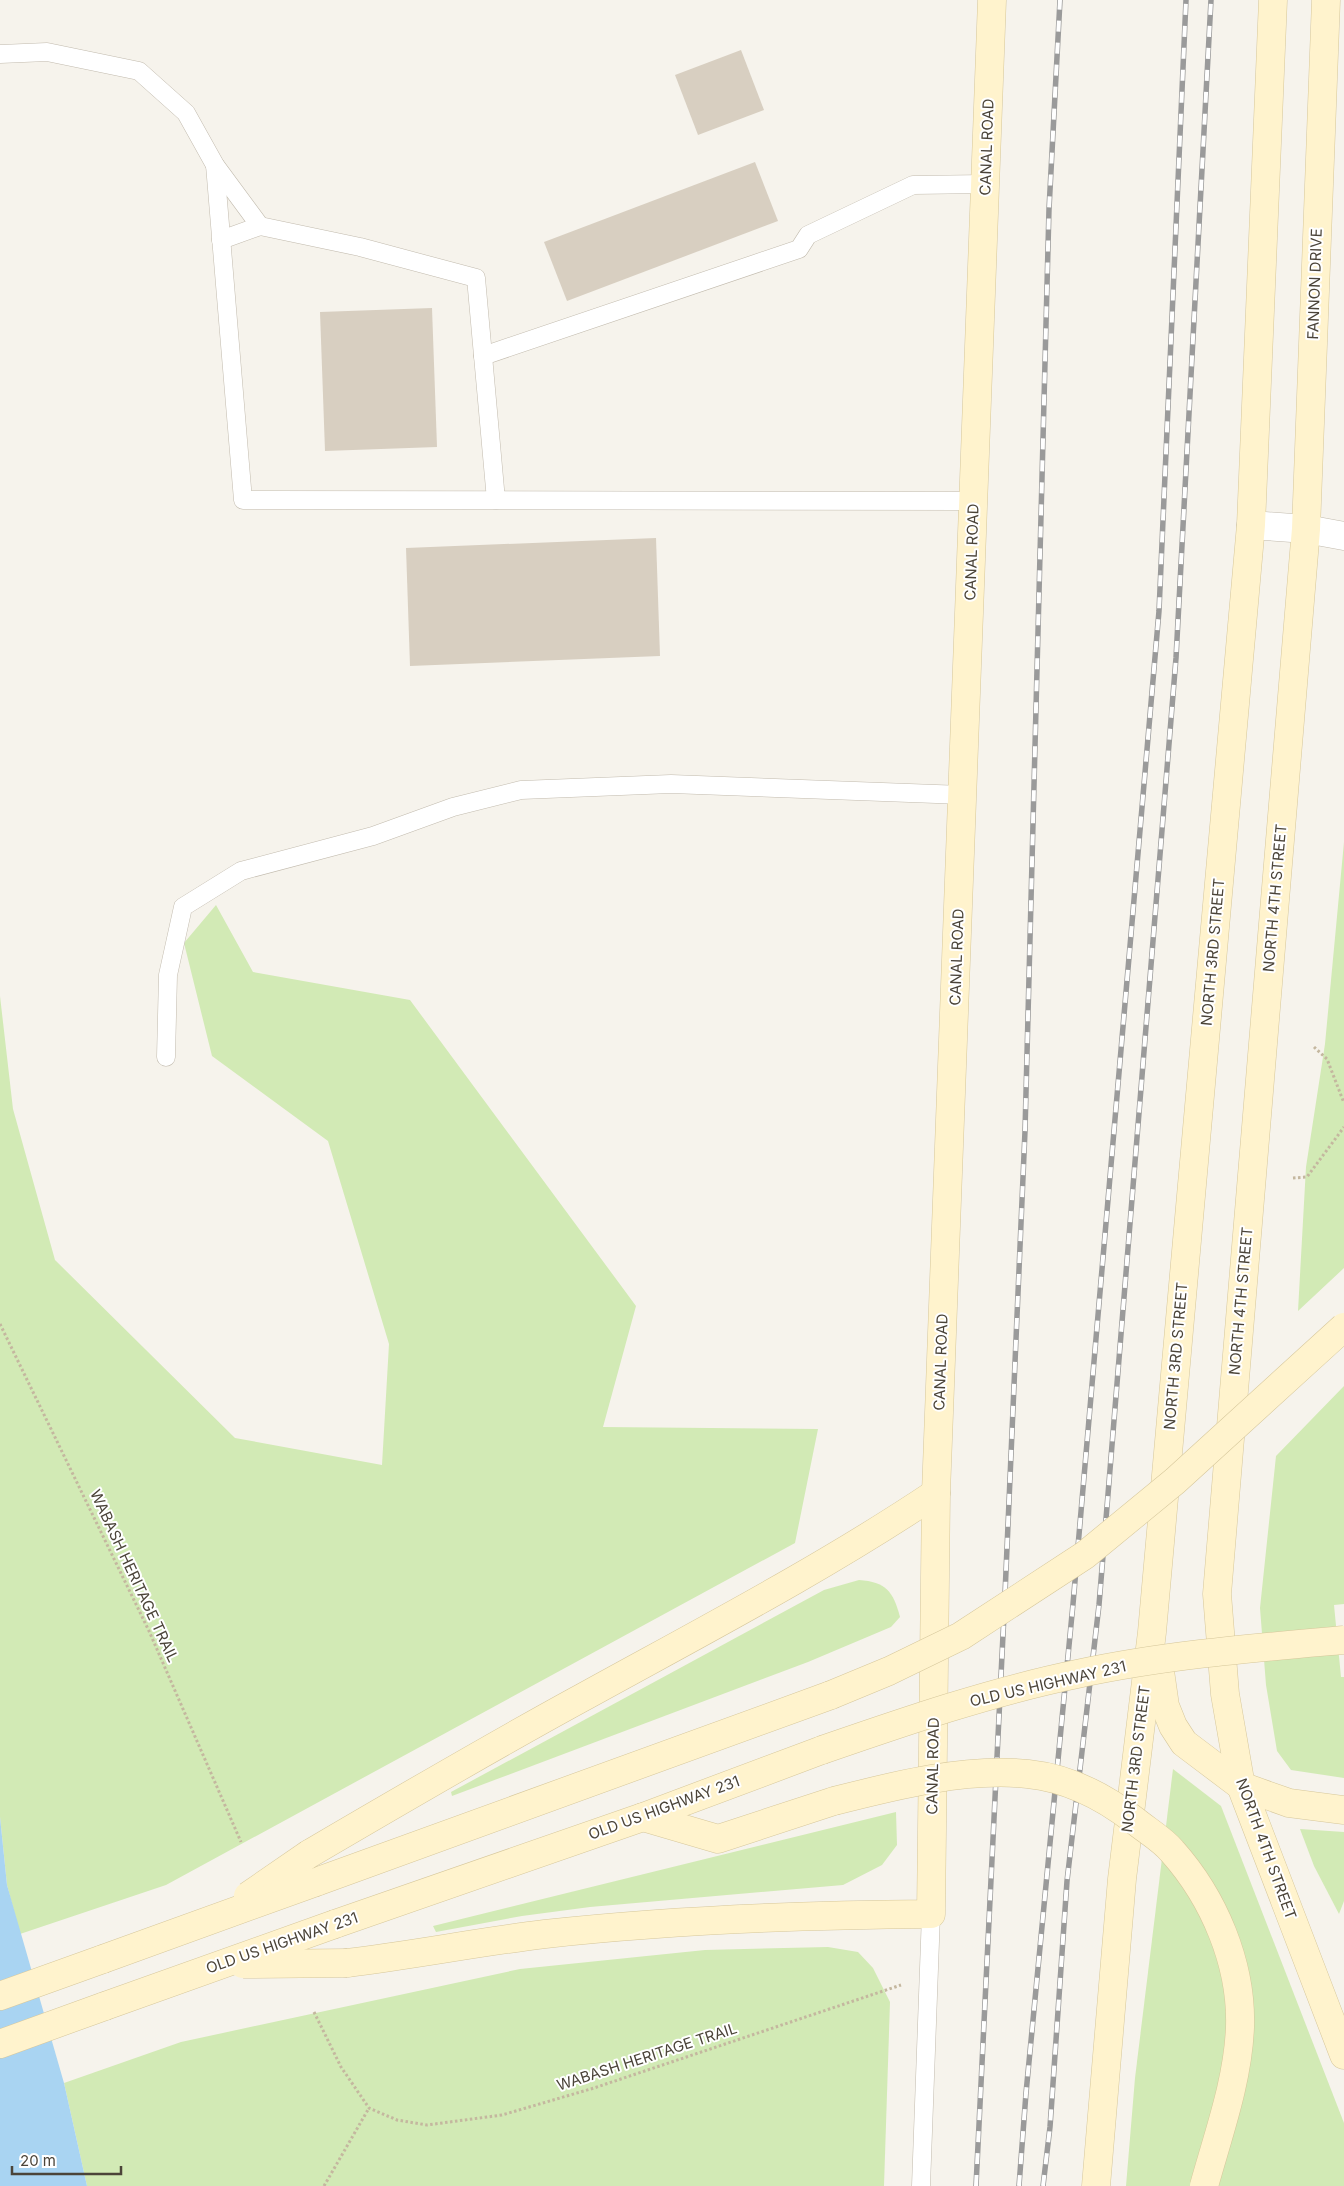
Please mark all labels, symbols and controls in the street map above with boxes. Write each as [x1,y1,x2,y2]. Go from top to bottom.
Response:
street label: CANAL ROAD [975,98,998,196]
street label: FANNON DRIVE [1303,228,1326,340]
street label: CANAL ROAD [960,503,983,601]
street label: NORTH 4TH STREET [1259,823,1290,973]
street label: NORTH 3RD STREET [1197,877,1228,1027]
street label: CANAL ROAD [945,908,968,1006]
street label: NORTH 4TH STREET [1225,1226,1256,1376]
street label: NORTH 3RD STREET [1160,1281,1191,1431]
street label: CANAL ROAD [929,1313,952,1411]
street label: WABASH HERITAGE TRAIL [86,1487,183,1665]
street label: OLD US HIGHWAY 231 [968,1656,1128,1711]
street label: NORTH 3RD STREET [1117,1684,1154,1834]
street label: CANAL ROAD [922,1717,943,1815]
street label: OLD US HIGHWAY 231 [586,1771,742,1844]
street label: NORTH 4TH STREET [1232,1776,1301,1922]
street label: OLD US HIGHWAY 231 [203,1908,360,1977]
street label: WABASH HERITAGE TRAIL [554,2018,739,2095]
scale bar [12,2144,121,2176]
text: 20 m [20,2151,56,2170]

